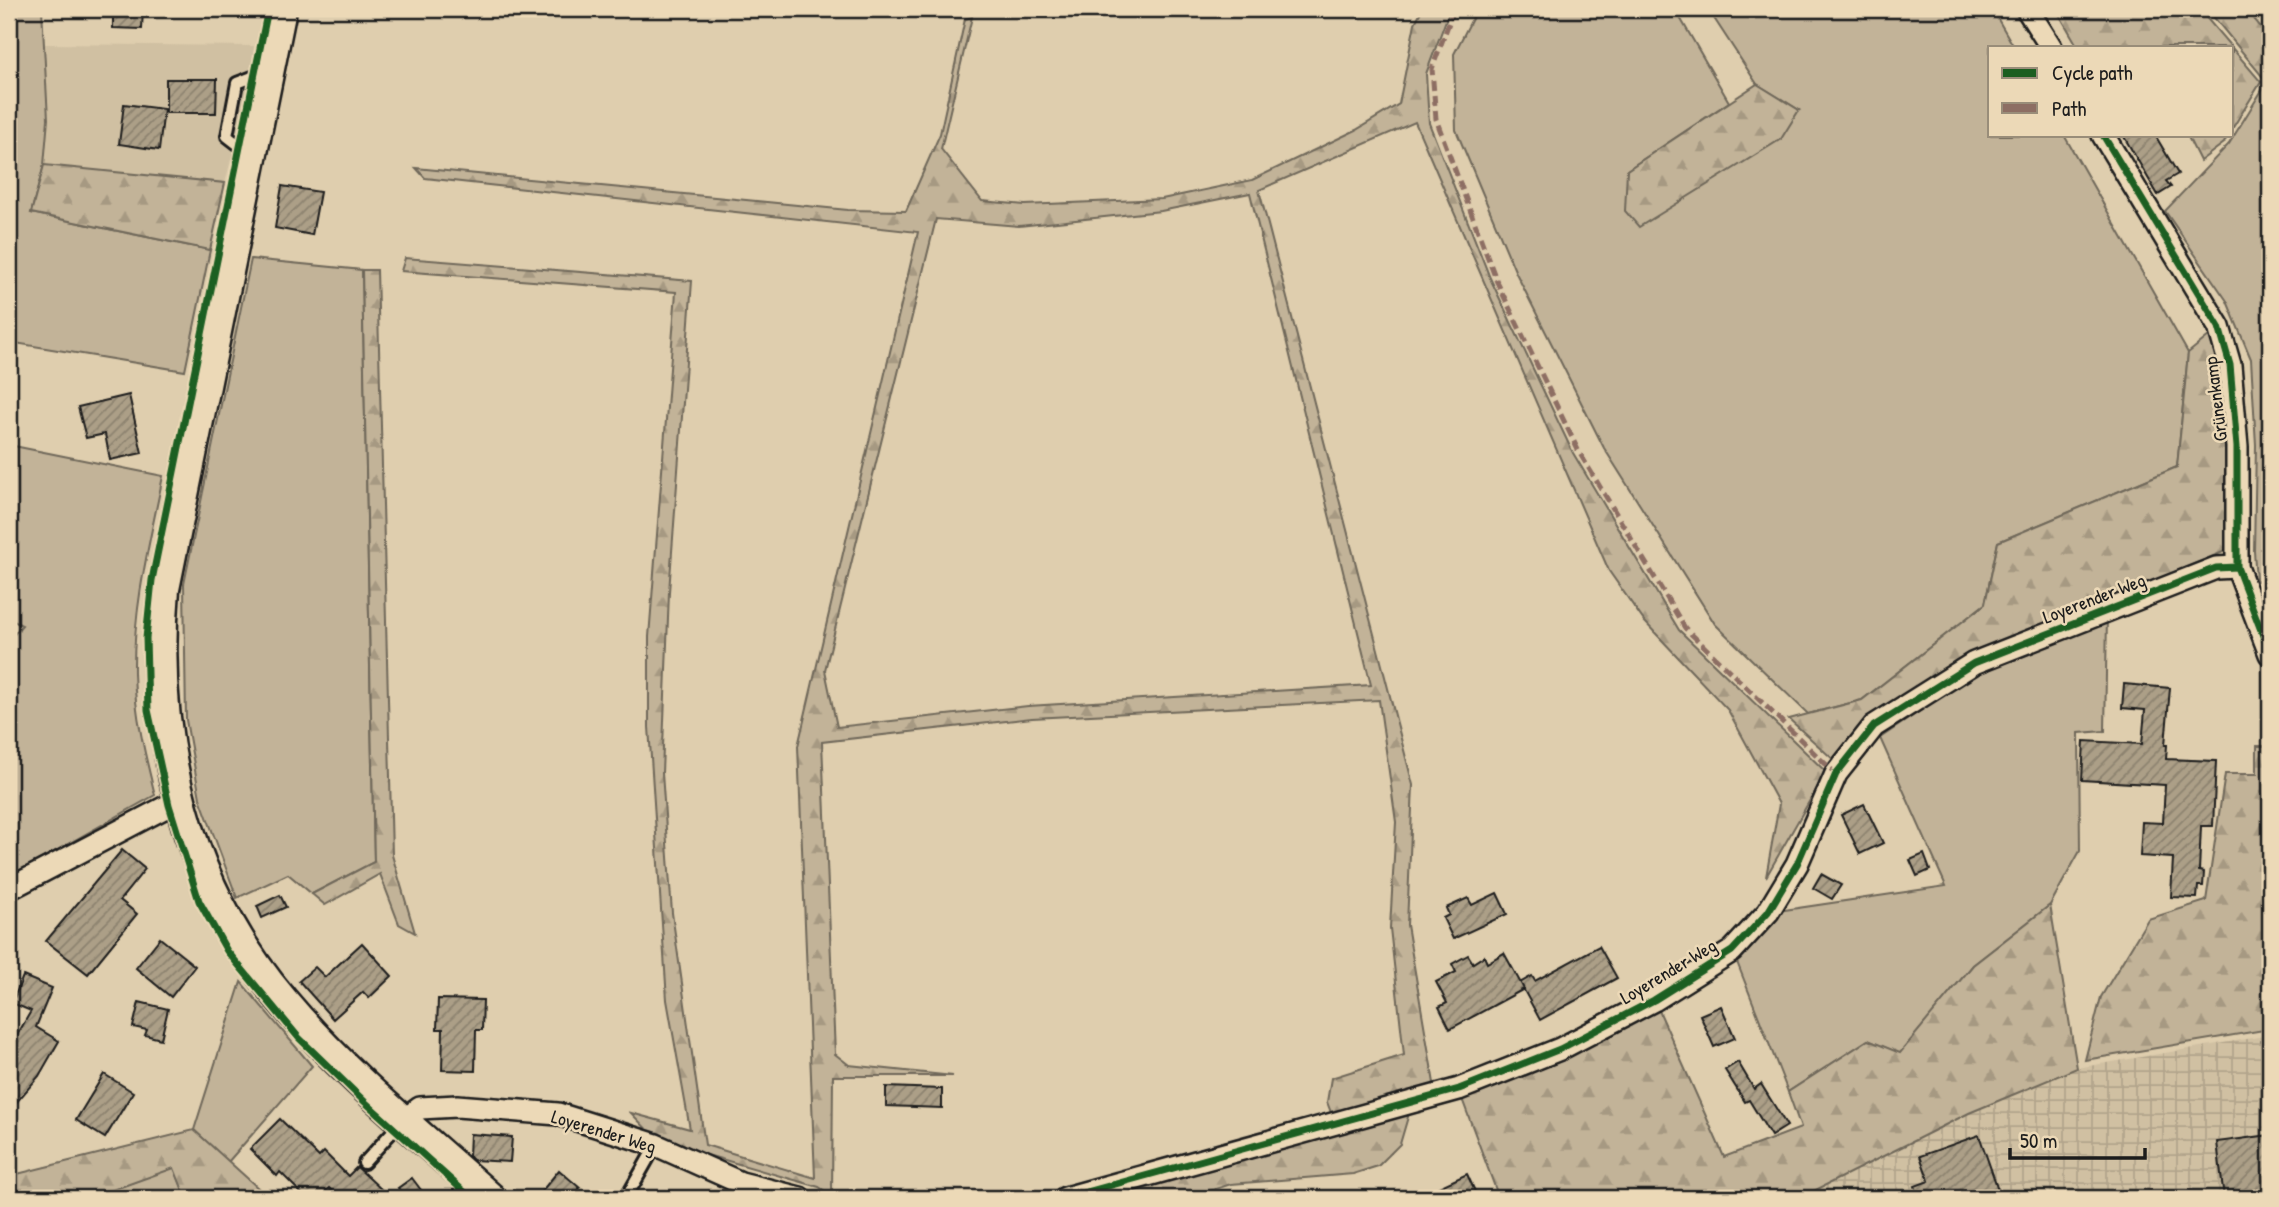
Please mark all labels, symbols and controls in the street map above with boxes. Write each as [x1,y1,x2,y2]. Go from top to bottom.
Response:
legend [1988,46,2234,136]
text: Cycle path [2052,58,2133,87]
text: Path [2052,94,2087,123]
street label: Grünenkamp [2197,355,2233,443]
street label: Loyerender Weg [2039,566,2149,630]
street label: Loyerender Weg [1615,932,1721,1010]
street label: Loyerender Weg [548,1103,660,1159]
scale bar [2010,1116,2144,1160]
text: 50 m [2020,1126,2057,1155]

